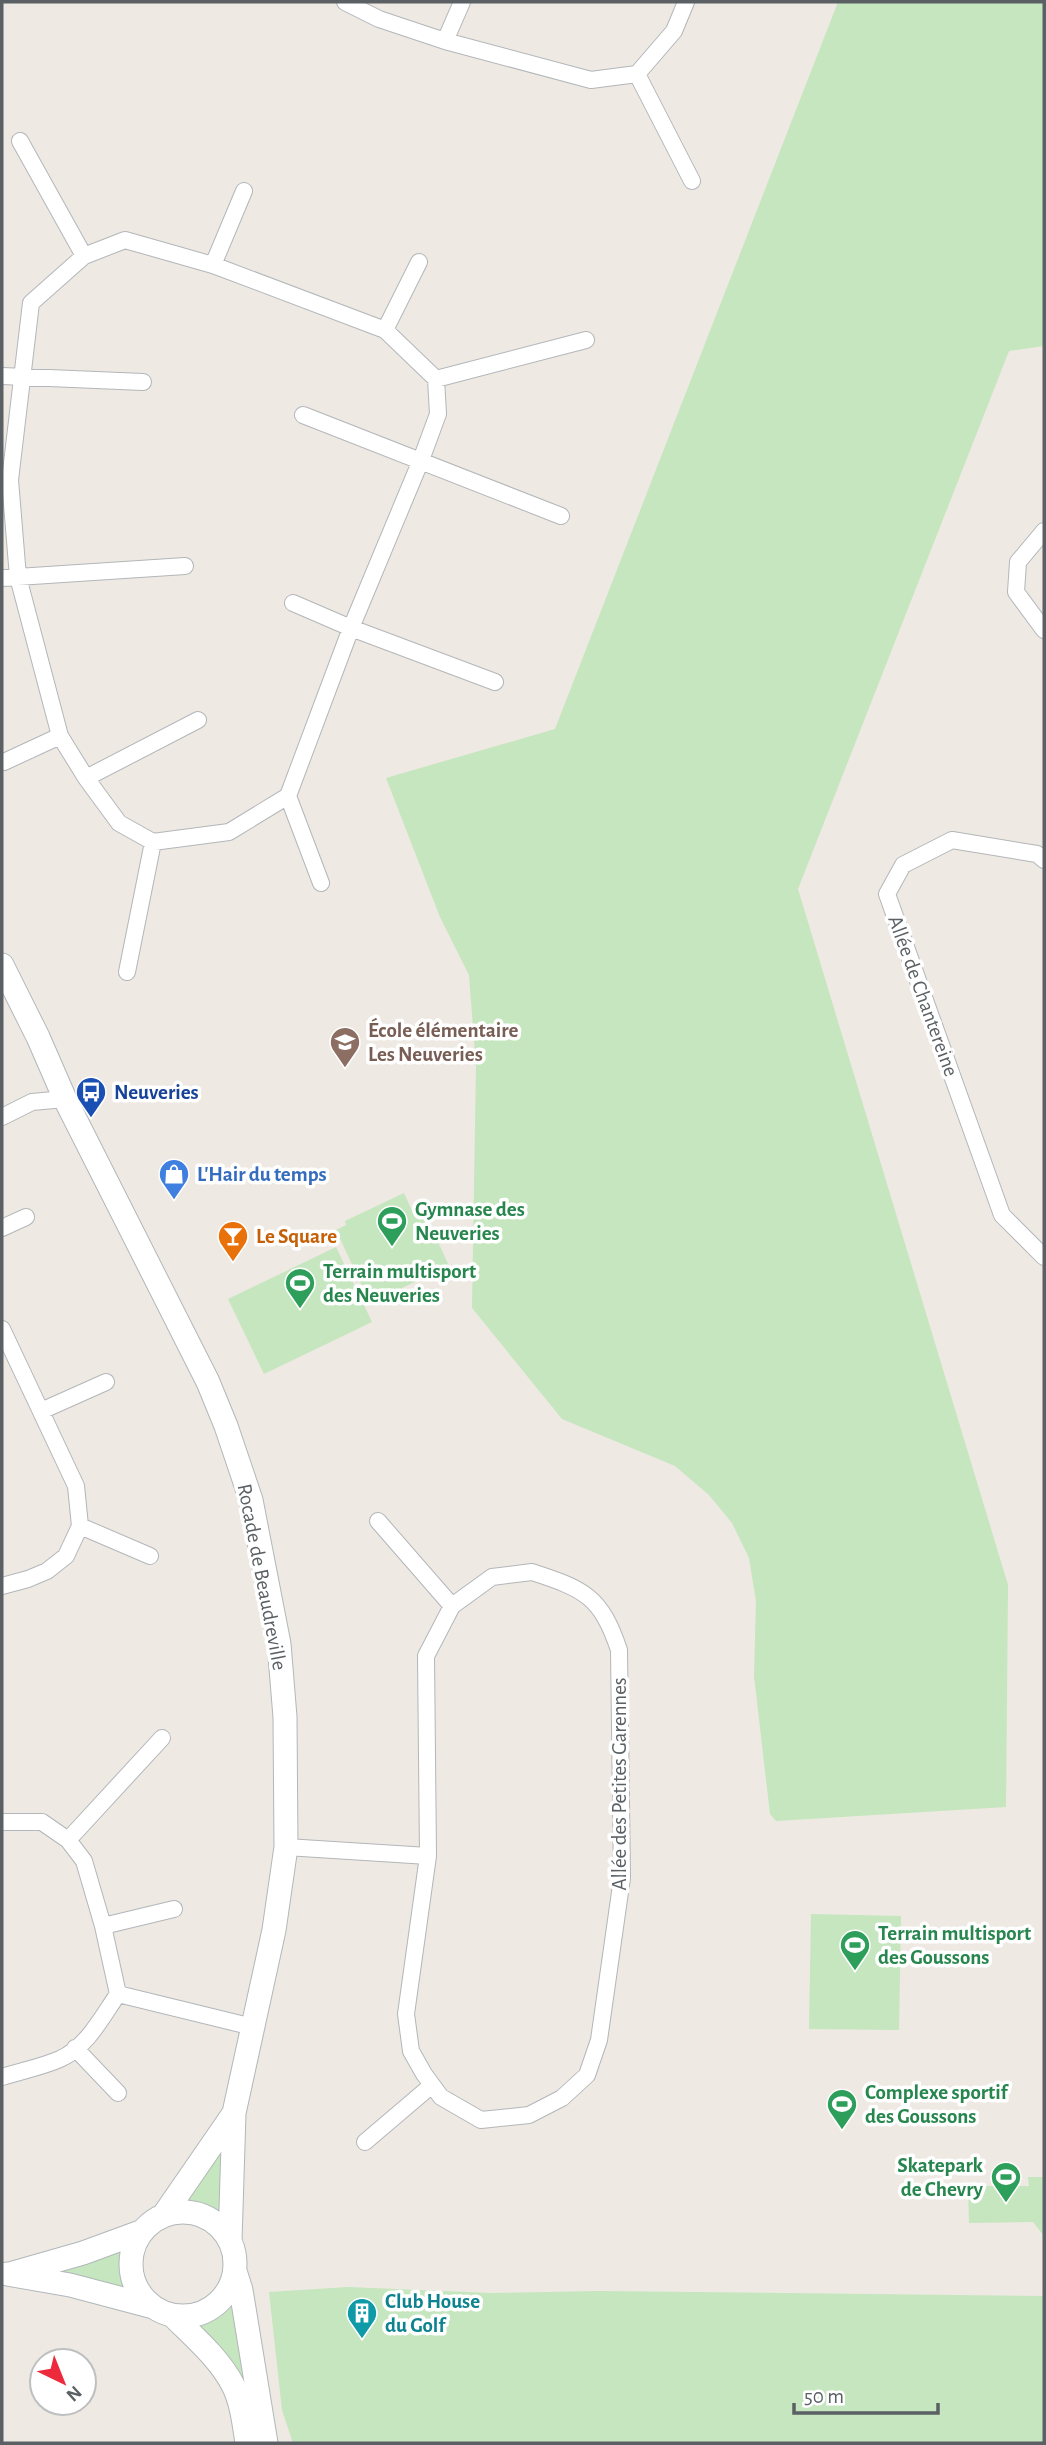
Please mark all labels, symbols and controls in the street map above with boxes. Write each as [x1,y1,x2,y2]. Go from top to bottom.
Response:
street label: Allée de Chantereine [884,913,962,1079]
place label: École élémentaire Les Neuveries [368,1017,519,1065]
school or university icon: École élémentaire Les Neuveries [328,1025,362,1069]
bus stop icon: Neuveries [74,1075,108,1119]
place label: Neuveries [114,1082,199,1103]
shop icon: L'Hair du temps [157,1157,191,1201]
place label: L'Hair du temps [197,1164,327,1185]
place label: Gymnase des Neuveries [415,1199,525,1244]
sports icon: Gymnase des Neuveries [375,1204,409,1248]
bar icon: Le Square [216,1219,250,1263]
place label: Le Square [256,1226,337,1247]
place label: Terrain multisport des Neuveries [323,1261,476,1306]
sports icon: Terrain multisport des Neuveries [283,1266,317,1310]
street label: Rocade de Beaudreville [234,1482,290,1672]
street label: Allée des Petites Garennes [609,1677,630,1891]
place label: Terrain multisport des Goussons [878,1923,1031,1968]
sports icon: Terrain multisport des Goussons [838,1928,872,1972]
place label: Complexe sportif des Goussons [865,2082,1010,2127]
sports icon: Complexe sportif des Goussons [825,2087,859,2131]
place label: Skatepark de Chevry [897,2155,984,2200]
sports icon: Skatepark de Chevry [989,2160,1023,2204]
place label: Club House du Golf [385,2291,480,2336]
building icon: Club House du Golf [345,2296,379,2340]
north arrow [28,2347,98,2417]
scale bar [794,2372,937,2416]
text: N [62,2382,85,2405]
text: 50 m [804,2386,844,2407]

